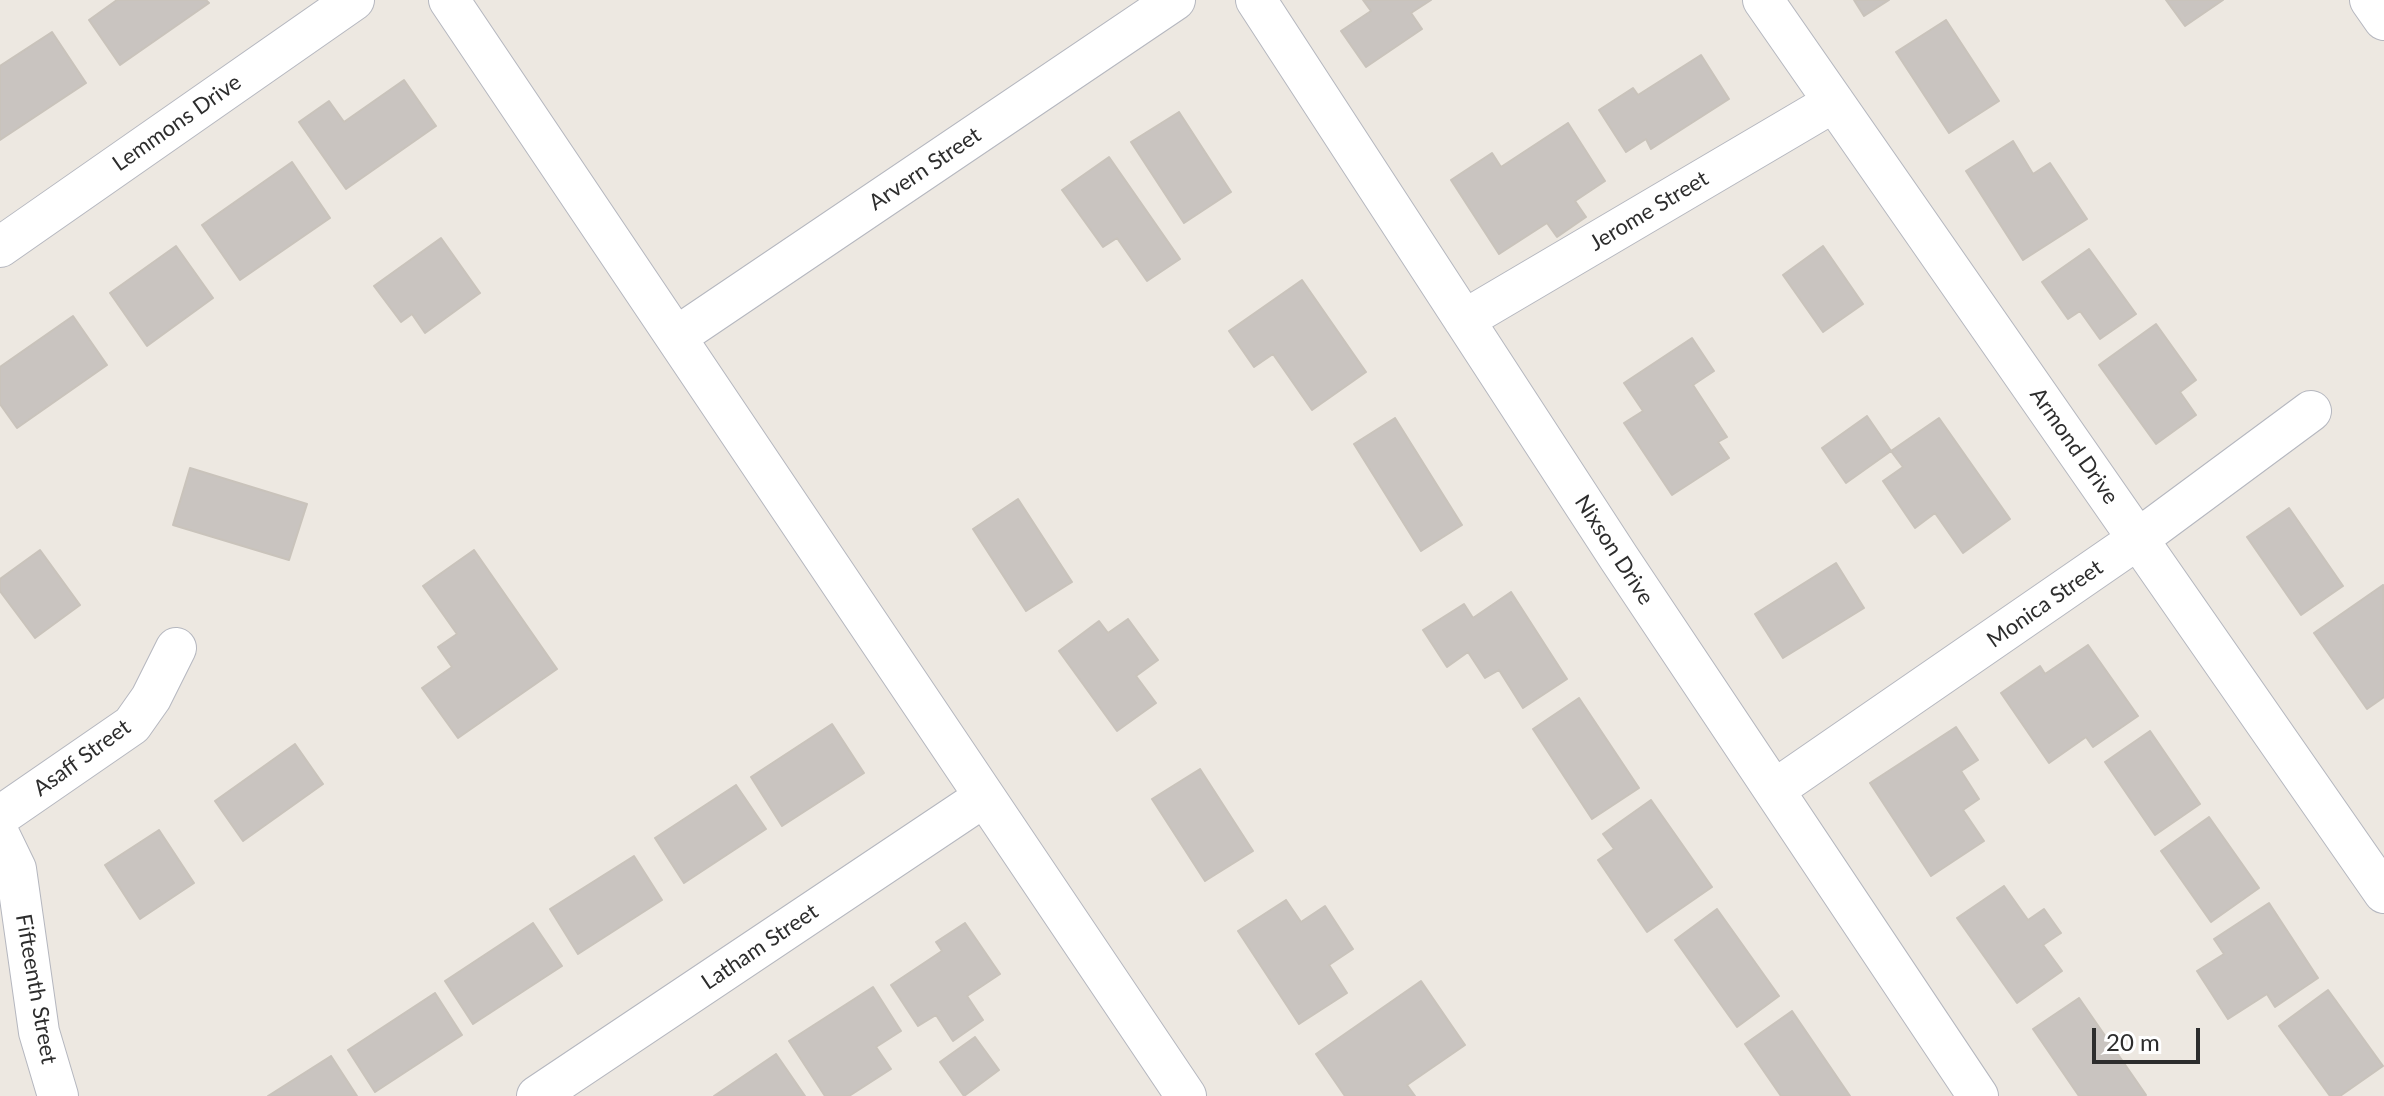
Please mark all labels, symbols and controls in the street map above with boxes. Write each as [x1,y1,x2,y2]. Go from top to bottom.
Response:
street label: Lemmons Drive [108,69,246,177]
street label: Arvern Street [864,122,986,216]
street label: Jerome Street [1585,165,1713,257]
street label: Armond Drive [2024,383,2124,509]
street label: Nixson Drive [1569,490,1659,610]
street label: Monica Street [1982,554,2108,654]
street label: Asaff Street [28,714,136,802]
street label: Latham Street [697,898,823,996]
street label: Fifteenth Street [10,912,62,1066]
scale bar [2096,1012,2204,1062]
text: 20 m [2106,1027,2160,1056]

